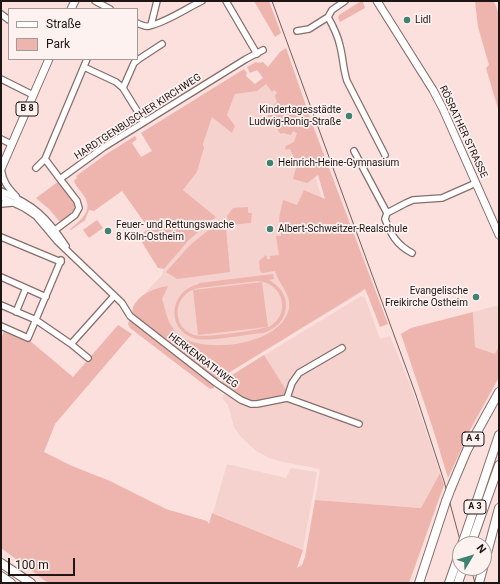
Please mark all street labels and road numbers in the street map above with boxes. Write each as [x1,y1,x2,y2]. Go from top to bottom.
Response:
street label: HARDTGENBUSCHER KIRCHWEG [72,72,204,162]
street label: RÖSRATHER STRASSE [436,84,490,180]
road number: B 8 [16,102,38,116]
street label: HERKENRATHWEG [166,331,240,391]
road number: A 4 [462,432,484,446]
road number: A 3 [464,500,486,514]

